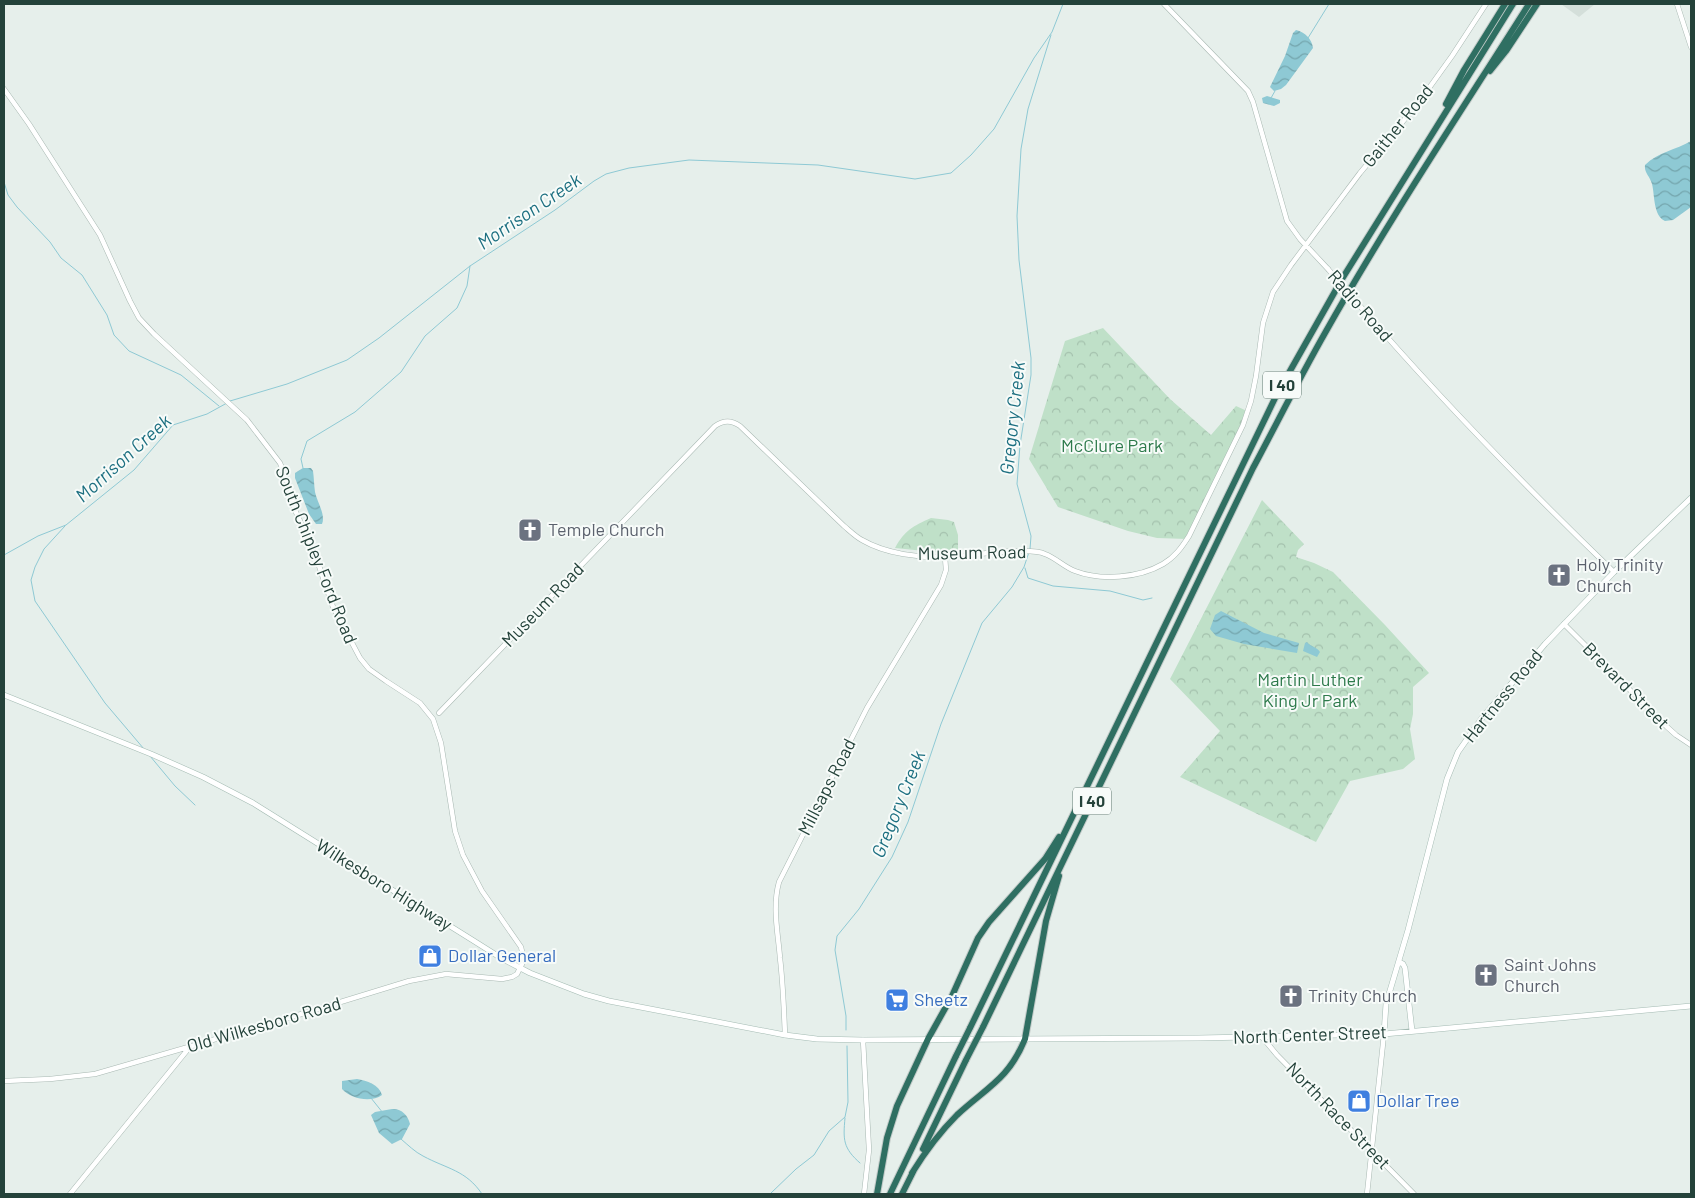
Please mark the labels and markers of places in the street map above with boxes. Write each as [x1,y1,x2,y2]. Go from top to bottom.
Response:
church icon: Temple Church [517,517,543,543]
place label: Temple Church [548,518,665,540]
place label: Holy Trinity Church [1576,553,1663,596]
church icon: Holy Trinity Church [1546,562,1572,588]
shop icon: Dollar General [417,943,443,969]
place label: Dollar General [448,944,556,966]
place label: Saint Johns Church [1504,953,1596,996]
church icon: Saint Johns Church [1473,962,1499,988]
church icon: Trinity Church [1278,983,1304,1009]
place label: Trinity Church [1308,984,1417,1006]
supermarket icon: Sheetz [884,987,910,1013]
place label: Sheetz [914,988,968,1010]
shop icon: Dollar Tree [1346,1088,1372,1114]
place label: Dollar Tree [1376,1089,1460,1111]

